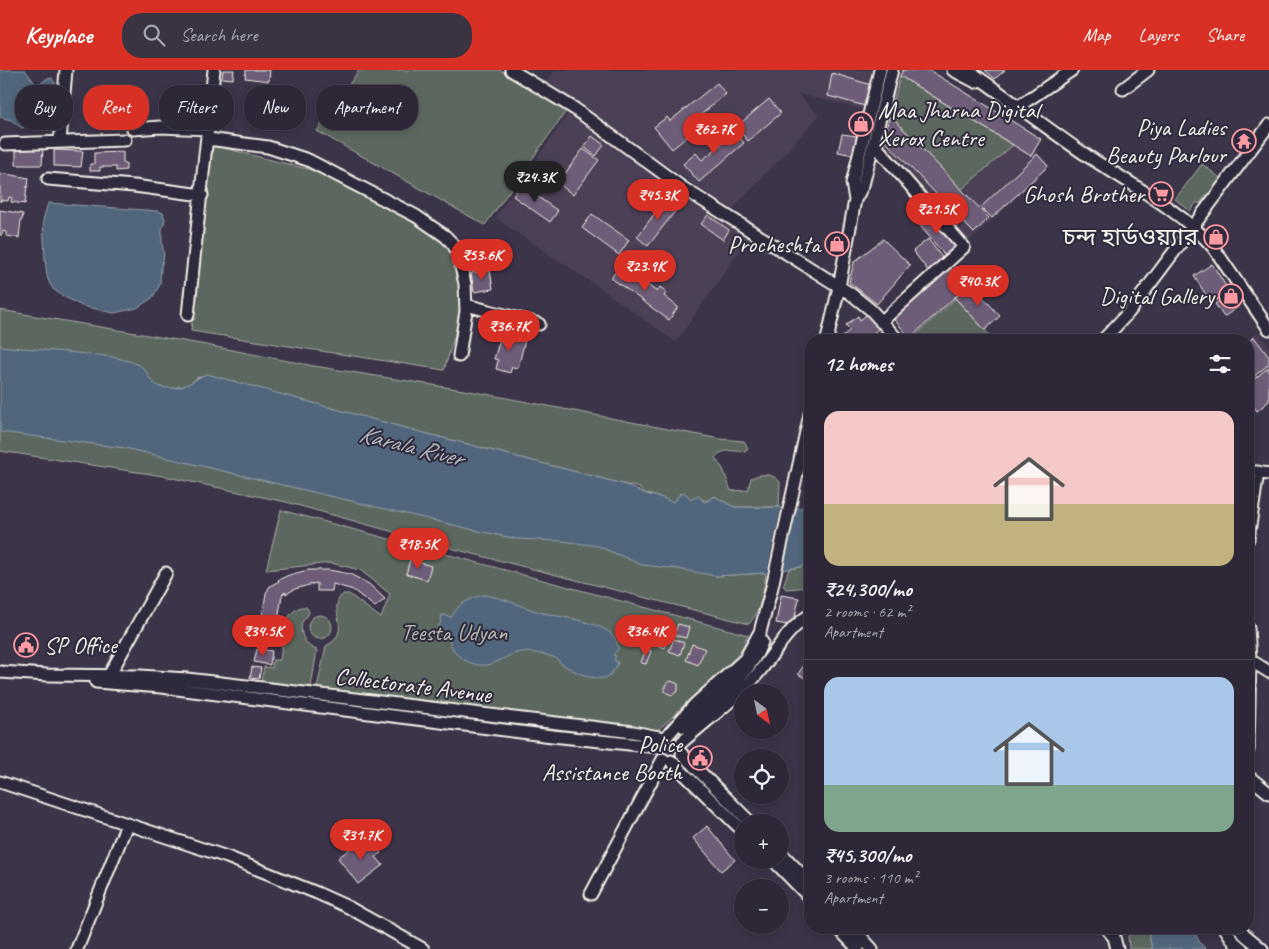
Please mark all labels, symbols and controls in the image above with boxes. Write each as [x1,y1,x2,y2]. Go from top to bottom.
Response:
search box [122,13,472,58]
text: Keyplace [25,20,92,50]
icon: search [140,21,168,49]
text: Search here [180,23,258,47]
text: Map [1083,24,1111,46]
text: Layers [1139,24,1178,46]
text: Share [1206,24,1244,46]
chip: Buy [15,85,73,130]
chip: Rent [83,85,149,130]
chip: Filters [159,85,234,130]
chip: New [244,85,306,130]
chip: Apartment [316,85,418,130]
place label: Maa Jharna Digital Xerox Centre [878,95,1043,153]
shop icon: Maa Jharna Digital Xerox Centre [848,111,874,137]
pin: ₹62.7K [673,112,755,155]
place label: Piya Ladies Beauty Parlour [1106,112,1228,170]
text: ₹62.7K [694,119,734,139]
temple icon: Piya Ladies Beauty Parlour [1231,128,1257,154]
pin: ₹24.3K [494,160,576,203]
text: ₹24.3K [515,167,555,187]
pin: ₹45.3K [617,178,699,221]
place label: Ghosh Brother [1023,179,1146,209]
supermarket icon: Ghosh Brother [1148,181,1174,207]
text: ₹45.3K [638,185,678,205]
pin: ₹21.5K [896,192,978,235]
text: ₹21.5K [917,199,957,219]
place label: চন্দ হার্ডওয়্যার [1062,222,1199,252]
shop icon: চন্দ হার্ডওয়্যার [1203,224,1229,250]
place label: Procheshta [728,229,822,259]
shop icon: Procheshta [824,231,850,257]
pin: ₹53.6K [441,238,523,281]
text: ₹53.6K [462,245,502,265]
pin: ₹23.9K [604,250,686,292]
text: ₹23.9K [625,256,665,276]
pin: ₹40.3K [937,264,1019,307]
text: ₹40.3K [958,271,998,291]
place label: Digital Gallery [1100,281,1216,311]
shop icon: Digital Gallery [1218,283,1244,309]
pin: ₹36.7K [468,310,550,352]
text: ₹36.7K [489,316,529,336]
icon: filters [1206,350,1234,378]
text: 12 homes [824,351,893,377]
water label: Karala River [356,418,471,475]
icon: home [984,444,1074,534]
pin: ₹18.5K [377,528,459,570]
text: ₹18.5K [398,534,438,554]
text: ₹24,300/mo [824,576,912,602]
text: 2 rooms · 62 m² [824,602,910,622]
pin: ₹34.5K [222,614,304,657]
pin: ₹36.4K [605,614,687,657]
park label: Teesta Udyan [401,617,507,647]
text: ₹34.5K [243,621,283,641]
text: ₹36.4K [626,621,666,641]
text: Apartment [824,622,883,642]
place label: SP Office [44,630,119,660]
public building icon: SP Office [13,632,39,658]
street label: Collectorate Avenue [333,661,495,710]
north arrow [734,684,789,739]
map controls [734,684,789,934]
icon: home [984,709,1074,799]
place label: Police Assistance Booth [542,729,684,787]
public building icon: Police Assistance Booth [687,745,713,771]
button: locate [734,749,789,804]
button: + [734,814,789,869]
pin: ₹31.7K [320,818,402,861]
text: ₹31.7K [341,825,381,845]
text: ₹45,300/mo [824,842,911,868]
text: 3 rooms · 110 m² [824,868,918,888]
button: − [734,879,789,934]
text: Apartment [824,888,883,908]

